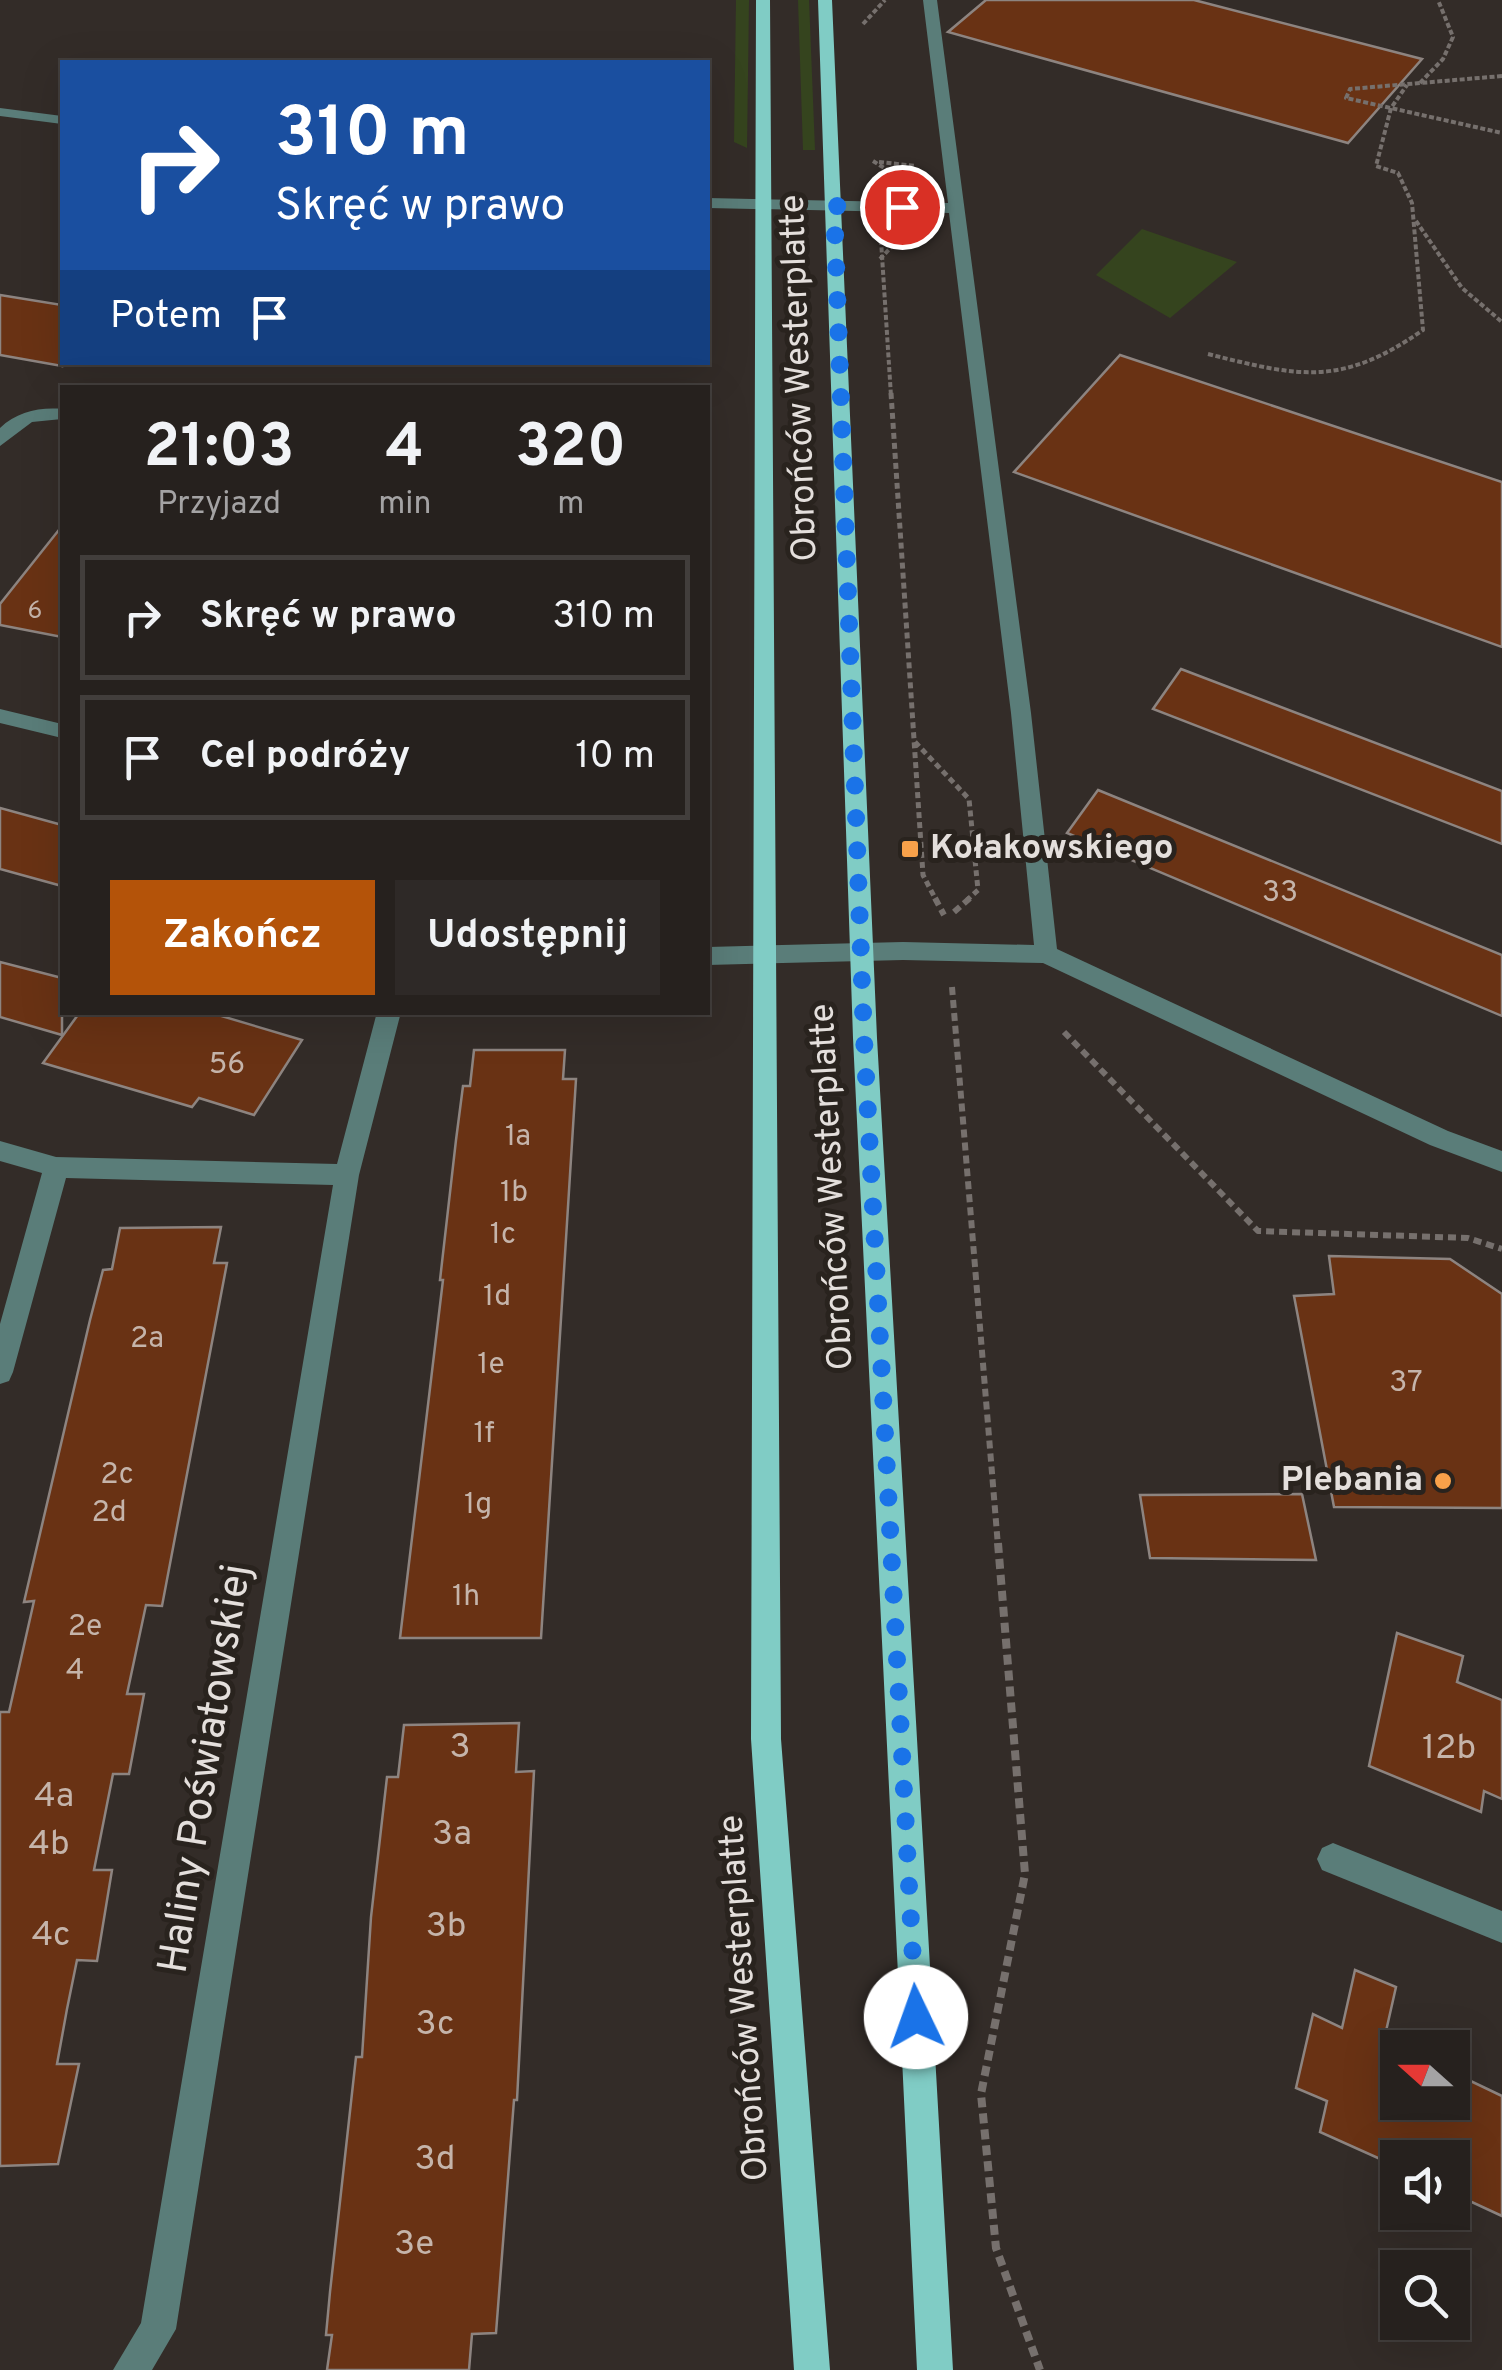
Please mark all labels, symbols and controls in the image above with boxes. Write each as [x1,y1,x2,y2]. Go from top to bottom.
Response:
text: 310 m [275,92,470,181]
icon: right [110,100,240,230]
pin [860,165,945,250]
text: Skręć w prawo [275,179,565,236]
icon: arrive [875,180,930,235]
street label: Obrońców Westerplatte [772,194,828,562]
icon: arrive [242,290,297,345]
text: Potem [110,293,222,342]
text: 21:03 [144,412,294,488]
text: 4 [386,412,424,488]
text: 320 [515,412,626,488]
text: Przyjazd [157,485,281,525]
text: min [378,485,432,525]
text: m [557,485,584,525]
icon: right [115,590,170,645]
text: Skręć w prawo [200,593,457,642]
text: 310 m [553,593,655,642]
house number: 6 [28,596,42,628]
icon: arrive [115,730,170,785]
text: Cel podróży [200,733,410,782]
text: 10 m [575,733,655,782]
place label: Kołakowskiego [930,827,1174,871]
marker: Kołakowskiego [899,838,921,860]
house number: 33 [1262,875,1298,912]
button: Zakończ [110,880,375,995]
button: Udostępnij [395,880,660,995]
street label: Obrońców Westerplatte [801,1003,865,1371]
house number: 56 [209,1047,245,1084]
house number: 1a [505,1119,531,1156]
house number: 1b [500,1175,528,1212]
house number: 1c [490,1217,516,1254]
house number: 1d [483,1279,511,1316]
house number: 2a [130,1321,164,1358]
house number: 1e [477,1347,505,1384]
house number: 37 [1389,1365,1423,1402]
house number: 1f [473,1416,495,1453]
house number: 2c [100,1457,134,1494]
place label: Plebania [1281,1459,1423,1503]
marker: Plebania [1432,1470,1454,1492]
house number: 1g [464,1487,492,1524]
house number: 2d [91,1495,127,1532]
street label: Haliny Poświatowskiej [149,1561,265,1977]
house number: 1h [452,1579,480,1616]
house number: 2e [68,1609,102,1646]
house number: 4 [66,1653,84,1690]
house number: 3 [449,1726,471,1770]
house number: 12b [1422,1727,1476,1771]
house number: 4a [34,1775,74,1819]
house number: 3a [432,1813,472,1857]
street label: Obrońców Westerplatte [710,1813,780,2183]
house number: 4b [28,1823,70,1867]
house number: 3b [426,1905,466,1949]
house number: 4c [31,1914,71,1958]
position arrow [864,1965,968,2069]
house number: 3c [416,2003,454,2047]
north arrow [1380,2030,1470,2120]
map controls [1380,2030,1470,2340]
house number: 3d [414,2138,456,2182]
button: sound [1380,2140,1470,2230]
house number: 3e [394,2223,434,2267]
button: search [1380,2250,1470,2340]

